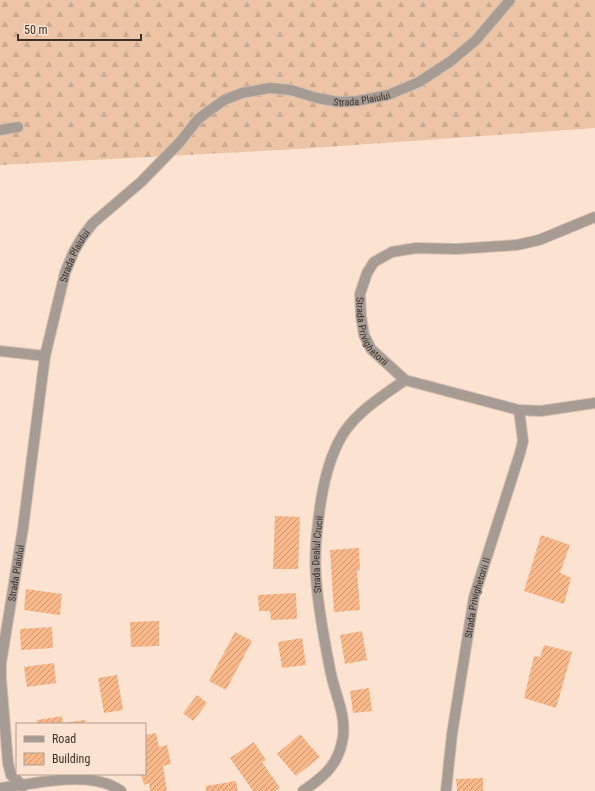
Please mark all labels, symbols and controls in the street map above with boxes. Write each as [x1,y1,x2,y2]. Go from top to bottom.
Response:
scale bar [18,16,141,42]
text: 50 m [24,23,48,37]
street label: Strada Plaiului [333,89,392,108]
street label: Strada Plaiului [58,227,91,283]
street label: Strada Privighetorii [355,297,391,368]
street label: Strada Dealul Crucii [310,515,324,594]
street label: Strada Plaiului [6,544,26,602]
street label: Strada Privighetorii II [462,556,492,639]
legend [16,723,146,775]
text: Road [52,732,76,746]
text: Building [52,752,90,766]

